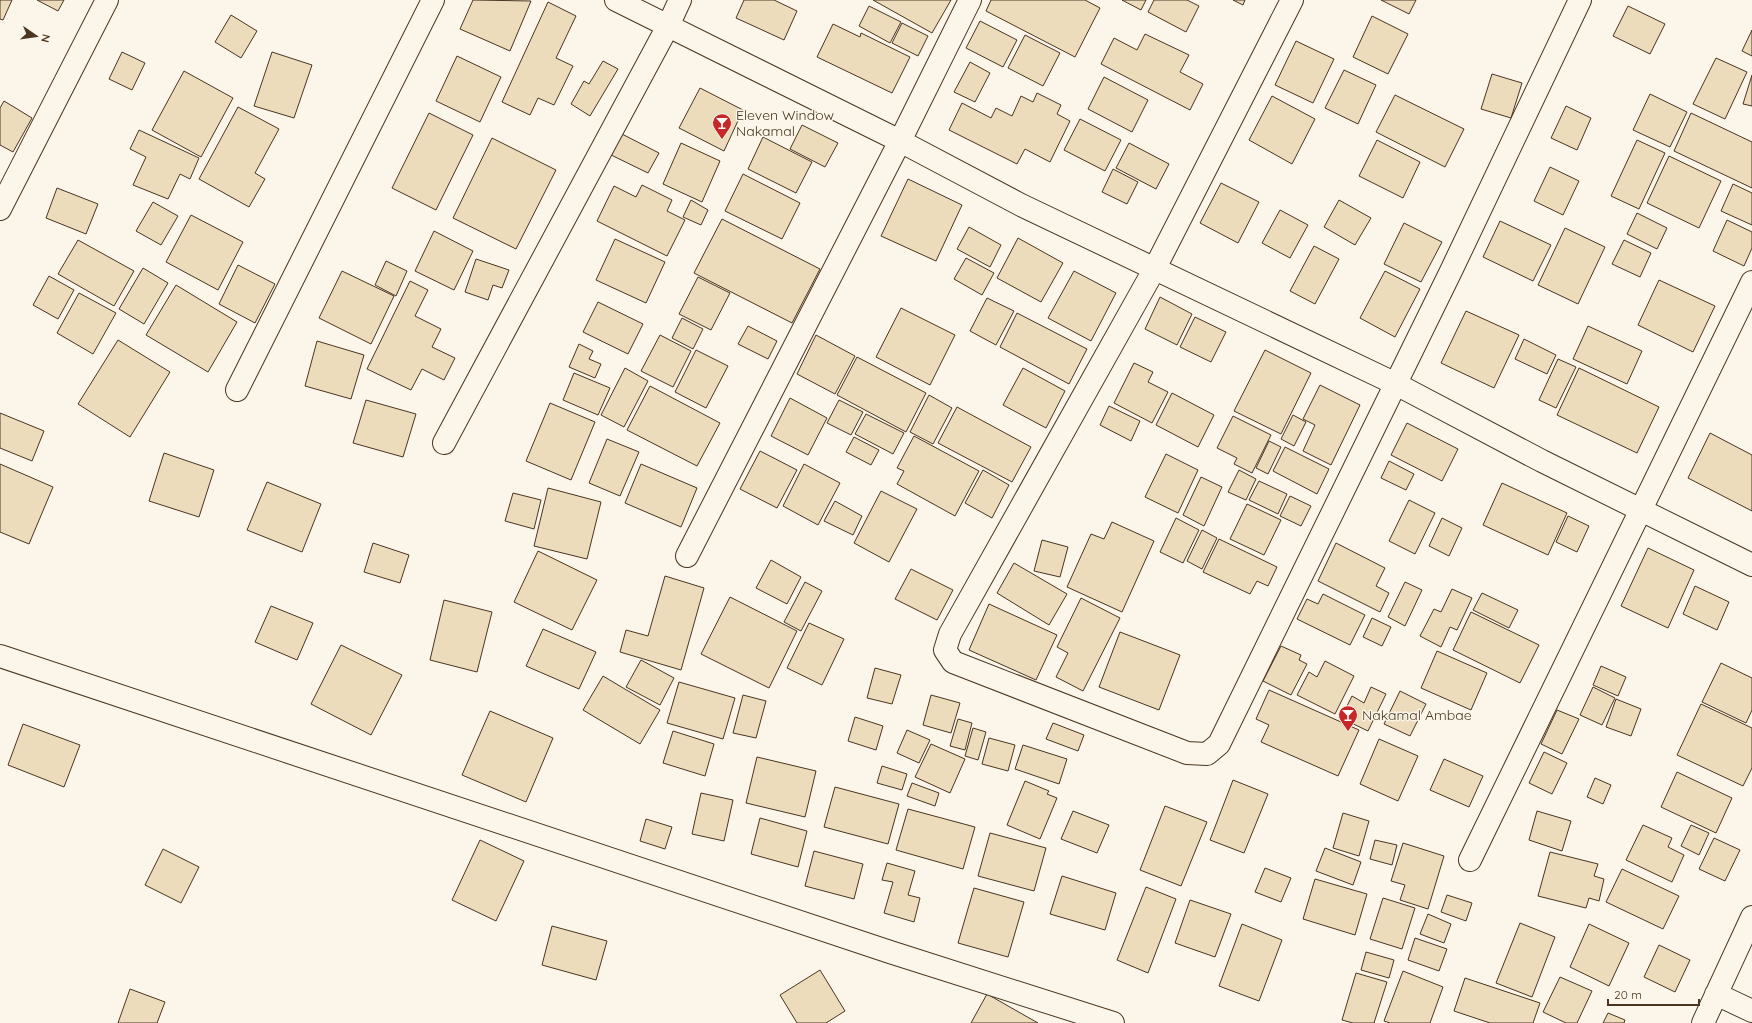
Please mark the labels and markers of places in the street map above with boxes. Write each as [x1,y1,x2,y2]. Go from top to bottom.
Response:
place label: Eleven Window Nakamal [736,106,835,140]
bar icon: Eleven Window Nakamal [711,112,733,140]
bar icon: Nakamal Ambae [1337,704,1359,732]
place label: Nakamal Ambae [1362,706,1472,724]

